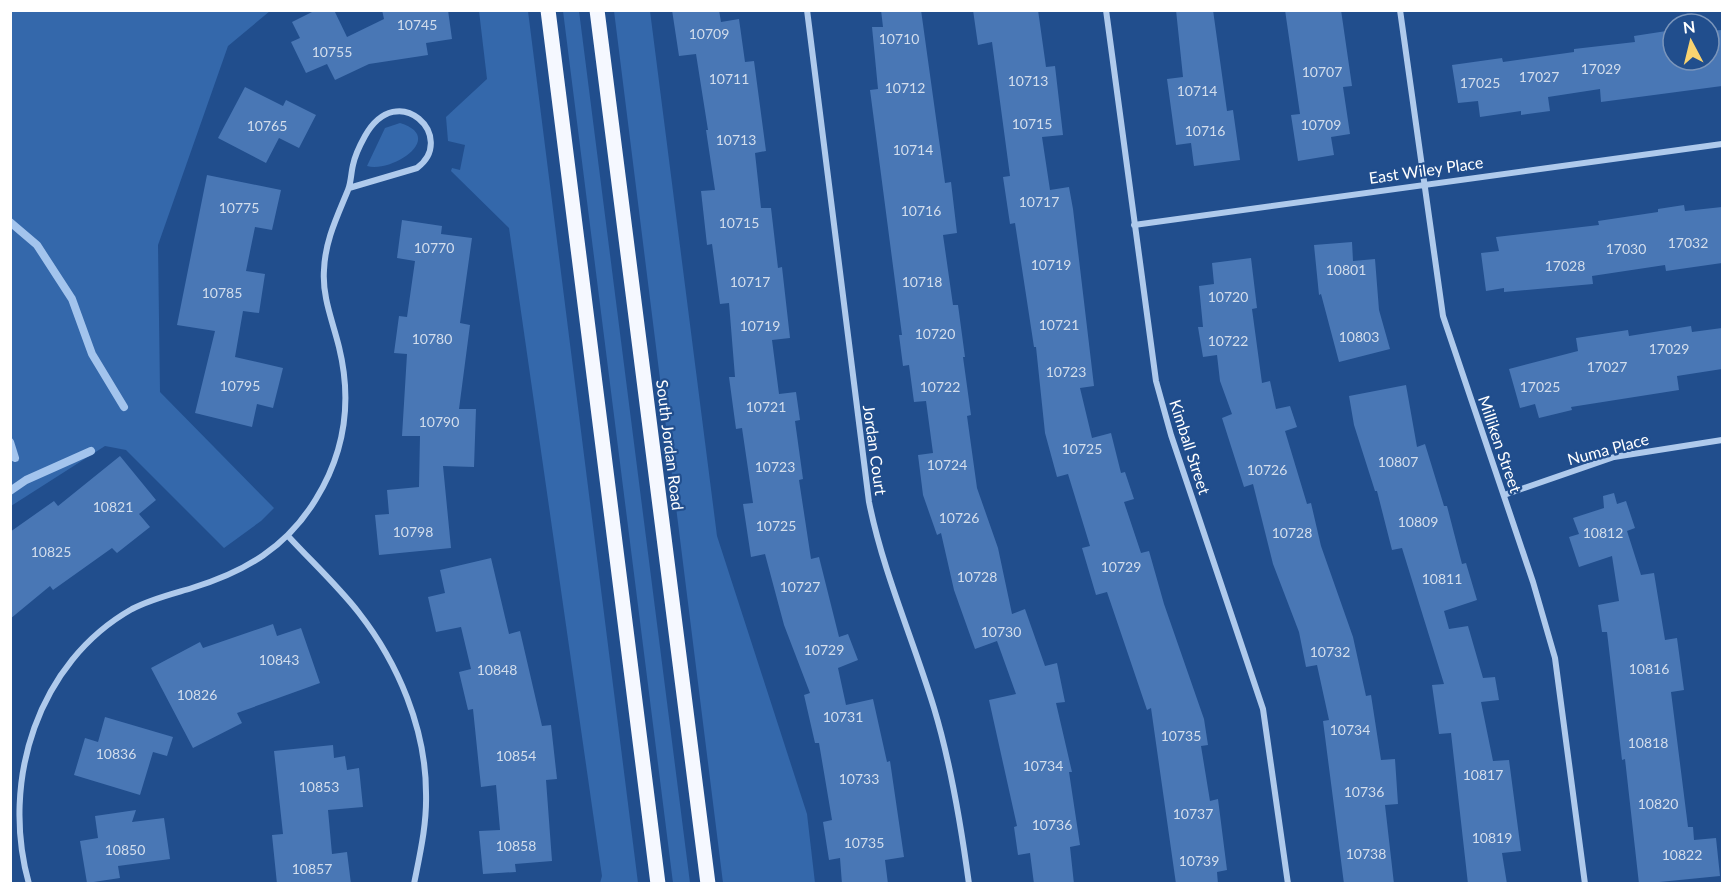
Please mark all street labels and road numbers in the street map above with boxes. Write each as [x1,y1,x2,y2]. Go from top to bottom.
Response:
street label: East Wiley Place [1368,152,1484,187]
street label: South Jordan Road [653,379,688,511]
street label: Milliken Street [1475,393,1526,495]
street label: Kimball Street [1166,397,1215,497]
street label: Jordan Court [860,404,891,497]
street label: Numa Place [1565,429,1651,468]

